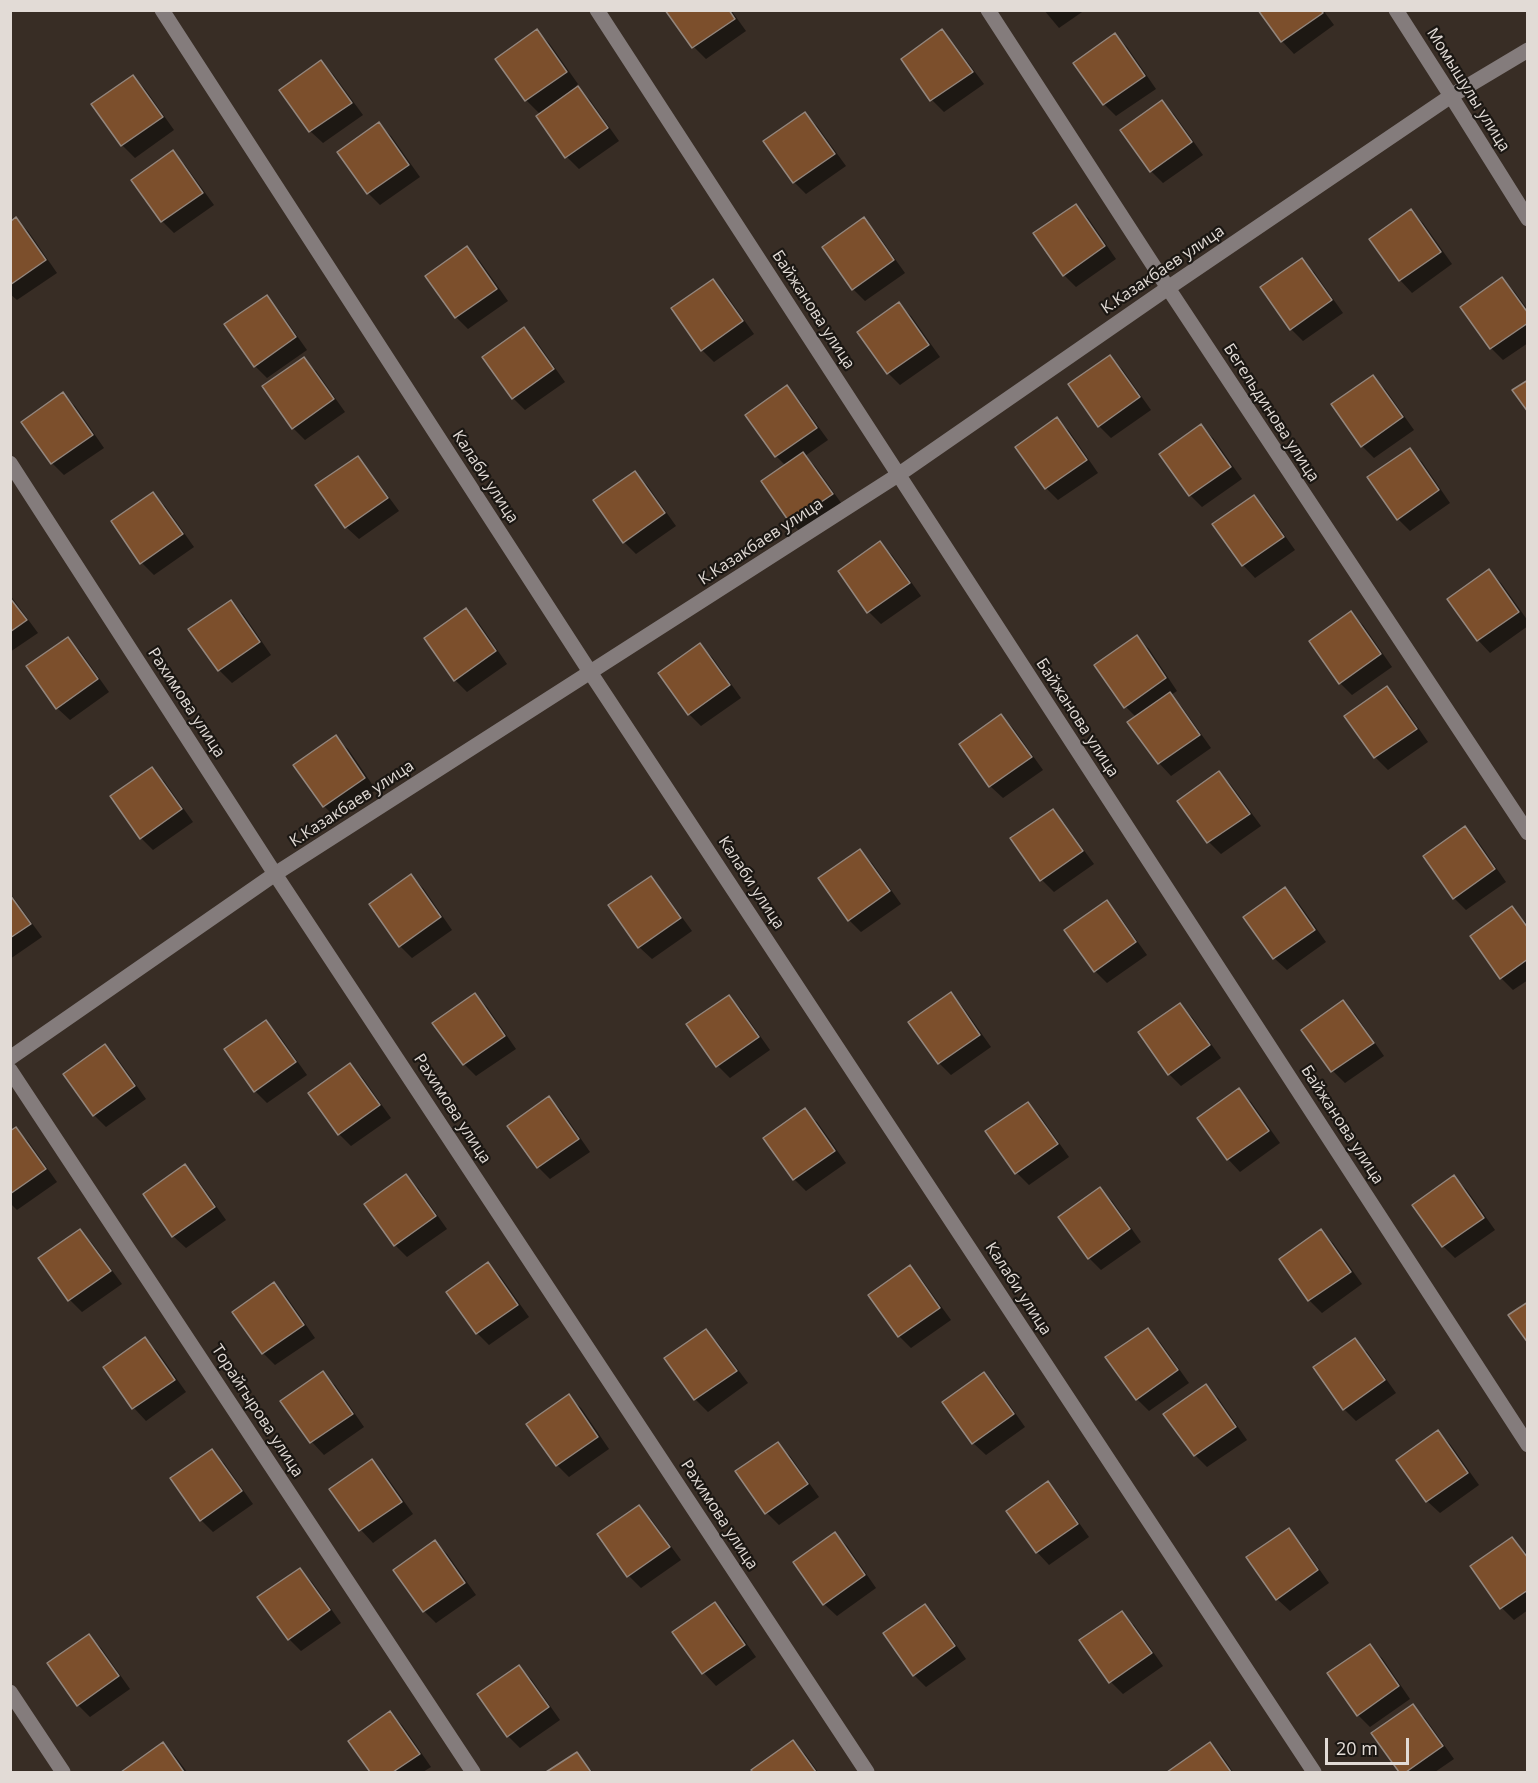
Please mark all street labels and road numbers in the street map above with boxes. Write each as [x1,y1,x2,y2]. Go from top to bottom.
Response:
street label: Момышулы улица [1422,25,1514,155]
street label: К.Казакбаев улица [1098,222,1228,318]
street label: Байжанова улица [767,247,859,373]
street label: Бегельдинова улица [1219,340,1323,486]
street label: Калаби улица [448,427,522,527]
street label: К.Казакбаев улица [695,495,827,589]
street label: Рахимова улица [143,645,229,761]
street label: Байжанова улица [1031,655,1123,781]
street label: К.Казакбаев улица [286,757,418,851]
street label: Калаби улица [714,833,788,933]
street label: Рахимова улица [409,1051,495,1167]
street label: Байжанова улица [1296,1062,1388,1188]
street label: Калаби улица [981,1239,1055,1339]
street label: Торайгырова улица [207,1341,307,1481]
street label: Рахимова улица [676,1457,762,1573]

